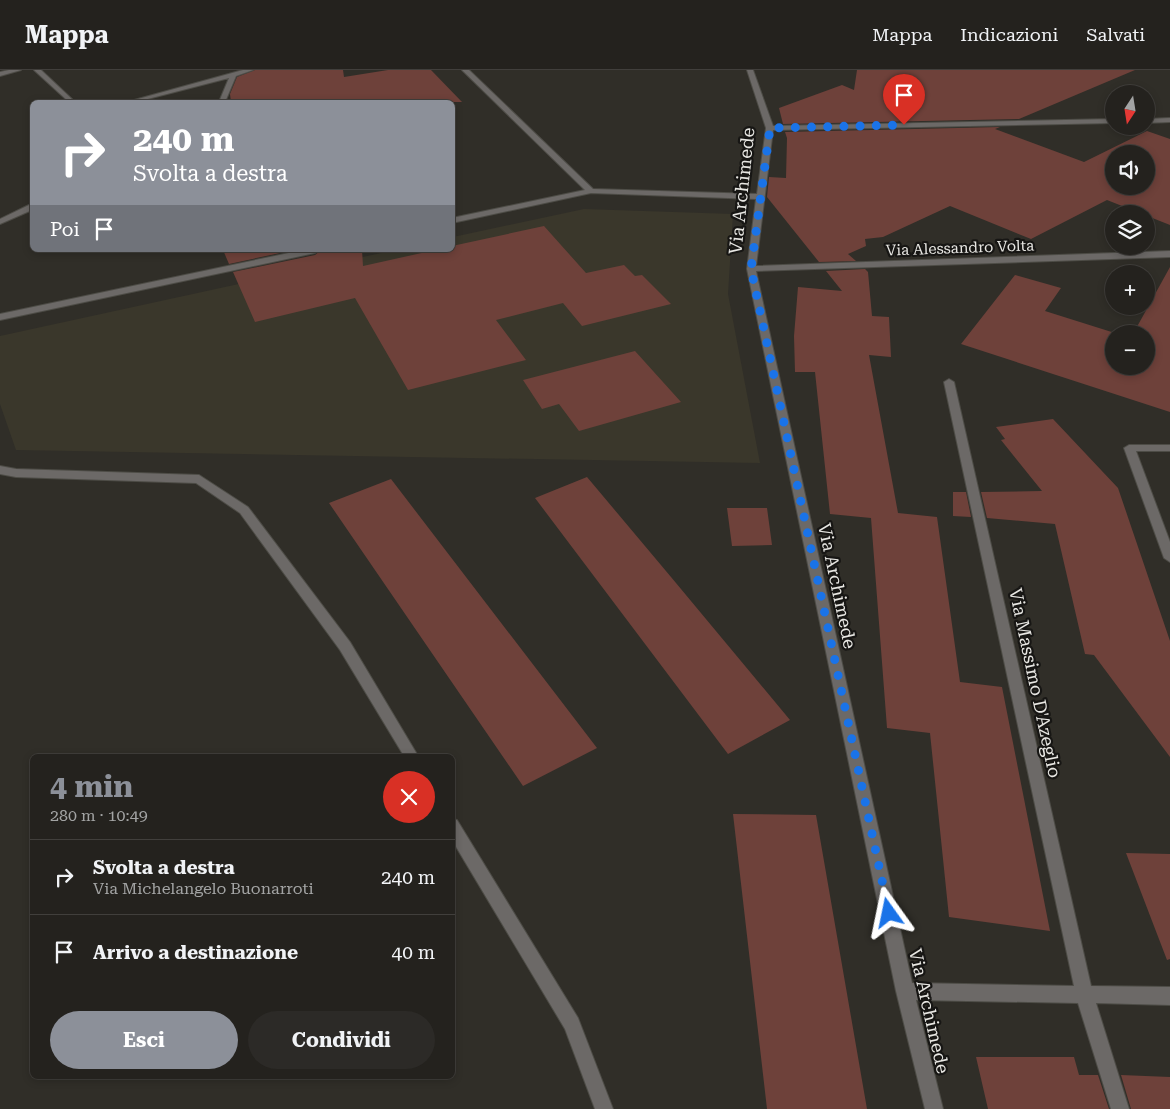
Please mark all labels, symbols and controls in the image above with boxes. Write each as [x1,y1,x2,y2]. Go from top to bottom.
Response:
text: Mappa [25,21,109,49]
text: Mappa [872,24,932,45]
text: Indicazioni [960,24,1058,45]
text: Salvati [1086,24,1145,45]
pin [883,74,925,125]
icon: arrive [890,81,918,109]
north arrow [1105,85,1155,135]
map controls [1105,85,1155,375]
text: 240 m [133,119,234,160]
icon: right [50,120,115,185]
street label: Via Archimede [724,126,759,256]
button: sound [1105,145,1155,195]
text: Svolta a destra [133,161,288,186]
button: layers [1105,205,1155,255]
icon: arrive [90,215,118,243]
text: Poi [50,218,80,241]
street label: Via Alessandro Volta [885,236,1035,260]
button: + [1105,265,1155,315]
button: − [1105,325,1155,375]
street label: Via Archimede [814,521,861,651]
street label: Via Massimo D'Azeglio [1005,586,1066,780]
text: 4 min [50,769,133,804]
button: close [383,771,435,823]
text: 280 m · 10:49 [50,806,148,825]
text: Svolta a destra [93,856,235,879]
icon: right [50,863,78,891]
text: 240 m [381,866,435,889]
text: Via Michelangelo Buonarroti [93,879,314,898]
position arrow [862,886,914,938]
icon: arrive [50,938,78,966]
text: Arrivo a destinazione [93,941,298,964]
text: 40 m [392,941,435,964]
street label: Via Archimede [905,946,954,1076]
button: Esci [50,1011,238,1069]
button: Condividi [248,1011,435,1069]

